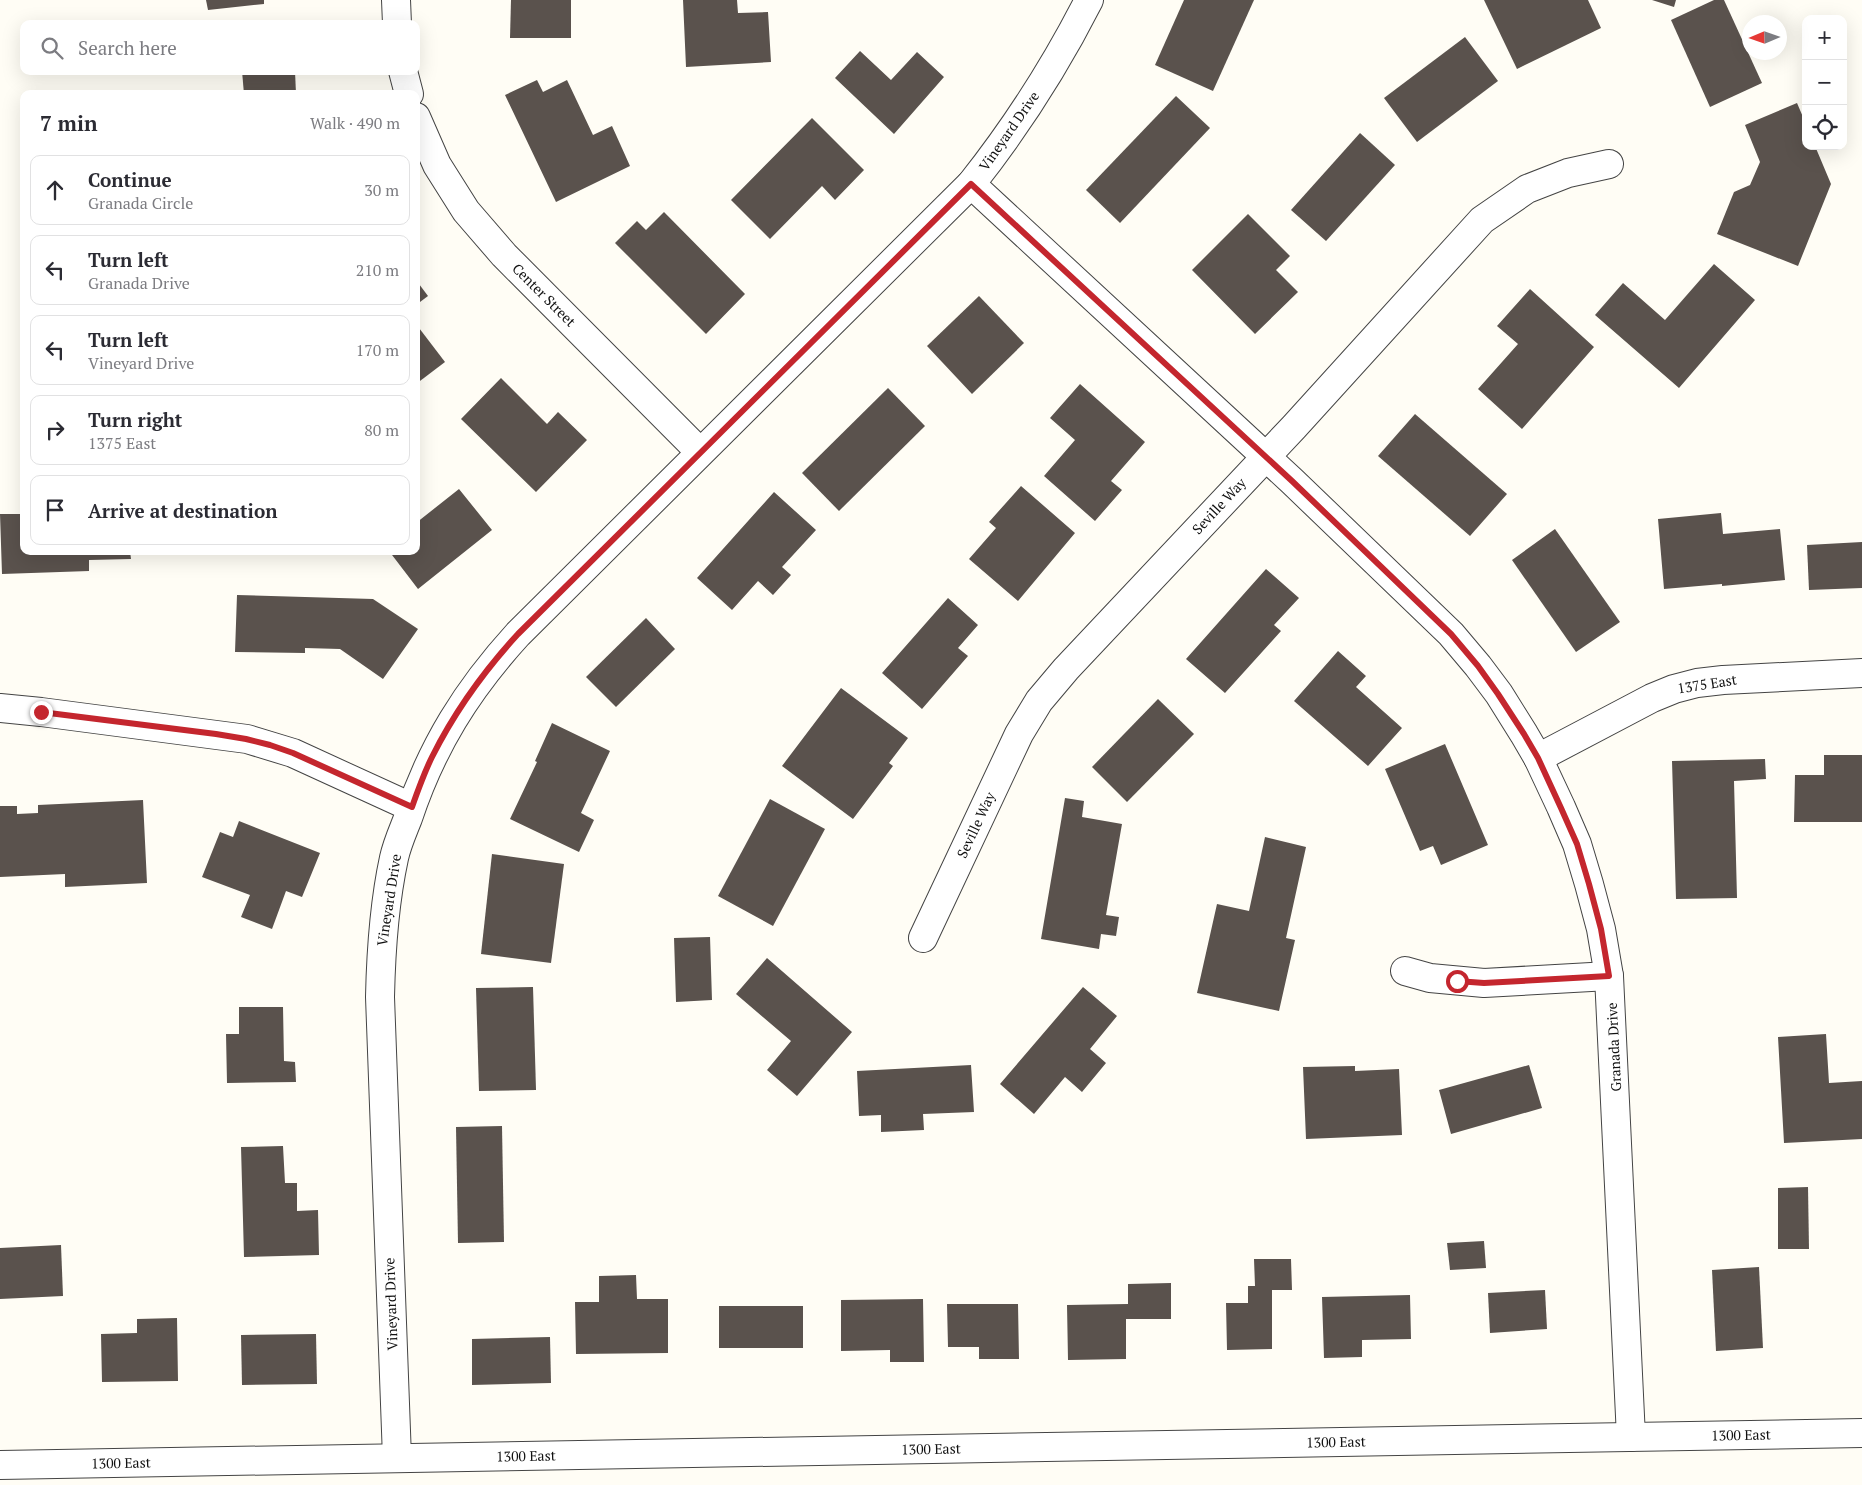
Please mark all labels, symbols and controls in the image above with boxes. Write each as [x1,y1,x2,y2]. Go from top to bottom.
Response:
north arrow [1742,15,1787,60]
map controls [1802,15,1847,150]
button: + [1802,15,1847,60]
search box [20,20,420,75]
icon: search [38,34,66,62]
text: Search here [78,35,177,60]
button: − [1802,60,1847,105]
street label: Vineyard Drive [974,87,1043,174]
button: locate [1802,105,1847,150]
text: 7 min [40,109,97,137]
text: Walk · 490 m [310,112,400,134]
text: Continue [88,167,172,192]
icon: ahead [41,176,69,204]
text: 30 m [364,179,399,201]
text: Granada Circle [88,192,193,214]
text: Turn left [88,247,169,272]
icon: left [41,256,69,284]
text: 210 m [356,259,399,281]
street label: Center Street [509,259,581,331]
text: Granada Drive [88,272,190,294]
text: Turn left [88,327,169,352]
icon: left [41,336,69,364]
text: 170 m [356,339,399,361]
text: Vineyard Drive [88,352,194,374]
text: Turn right [88,407,182,432]
icon: right [41,416,69,444]
text: 80 m [364,419,399,441]
text: 1375 East [88,432,156,454]
street label: Seville Way [1188,473,1250,538]
icon: arrive [41,496,69,524]
text: Arrive at destination [88,498,277,523]
street label: 1375 East [1676,669,1739,698]
route end [30,701,53,724]
street label: Seville Way [952,788,1000,861]
street label: Vineyard Drive [372,853,405,947]
route start [1446,970,1469,993]
street label: Granada Drive [1602,1002,1625,1092]
street label: Vineyard Drive [379,1257,402,1351]
street label: 1300 East [1711,1424,1772,1445]
street label: 1300 East [1306,1431,1367,1452]
street label: 1300 East [901,1438,962,1459]
street label: 1300 East [496,1445,557,1466]
street label: 1300 East [91,1452,152,1473]

